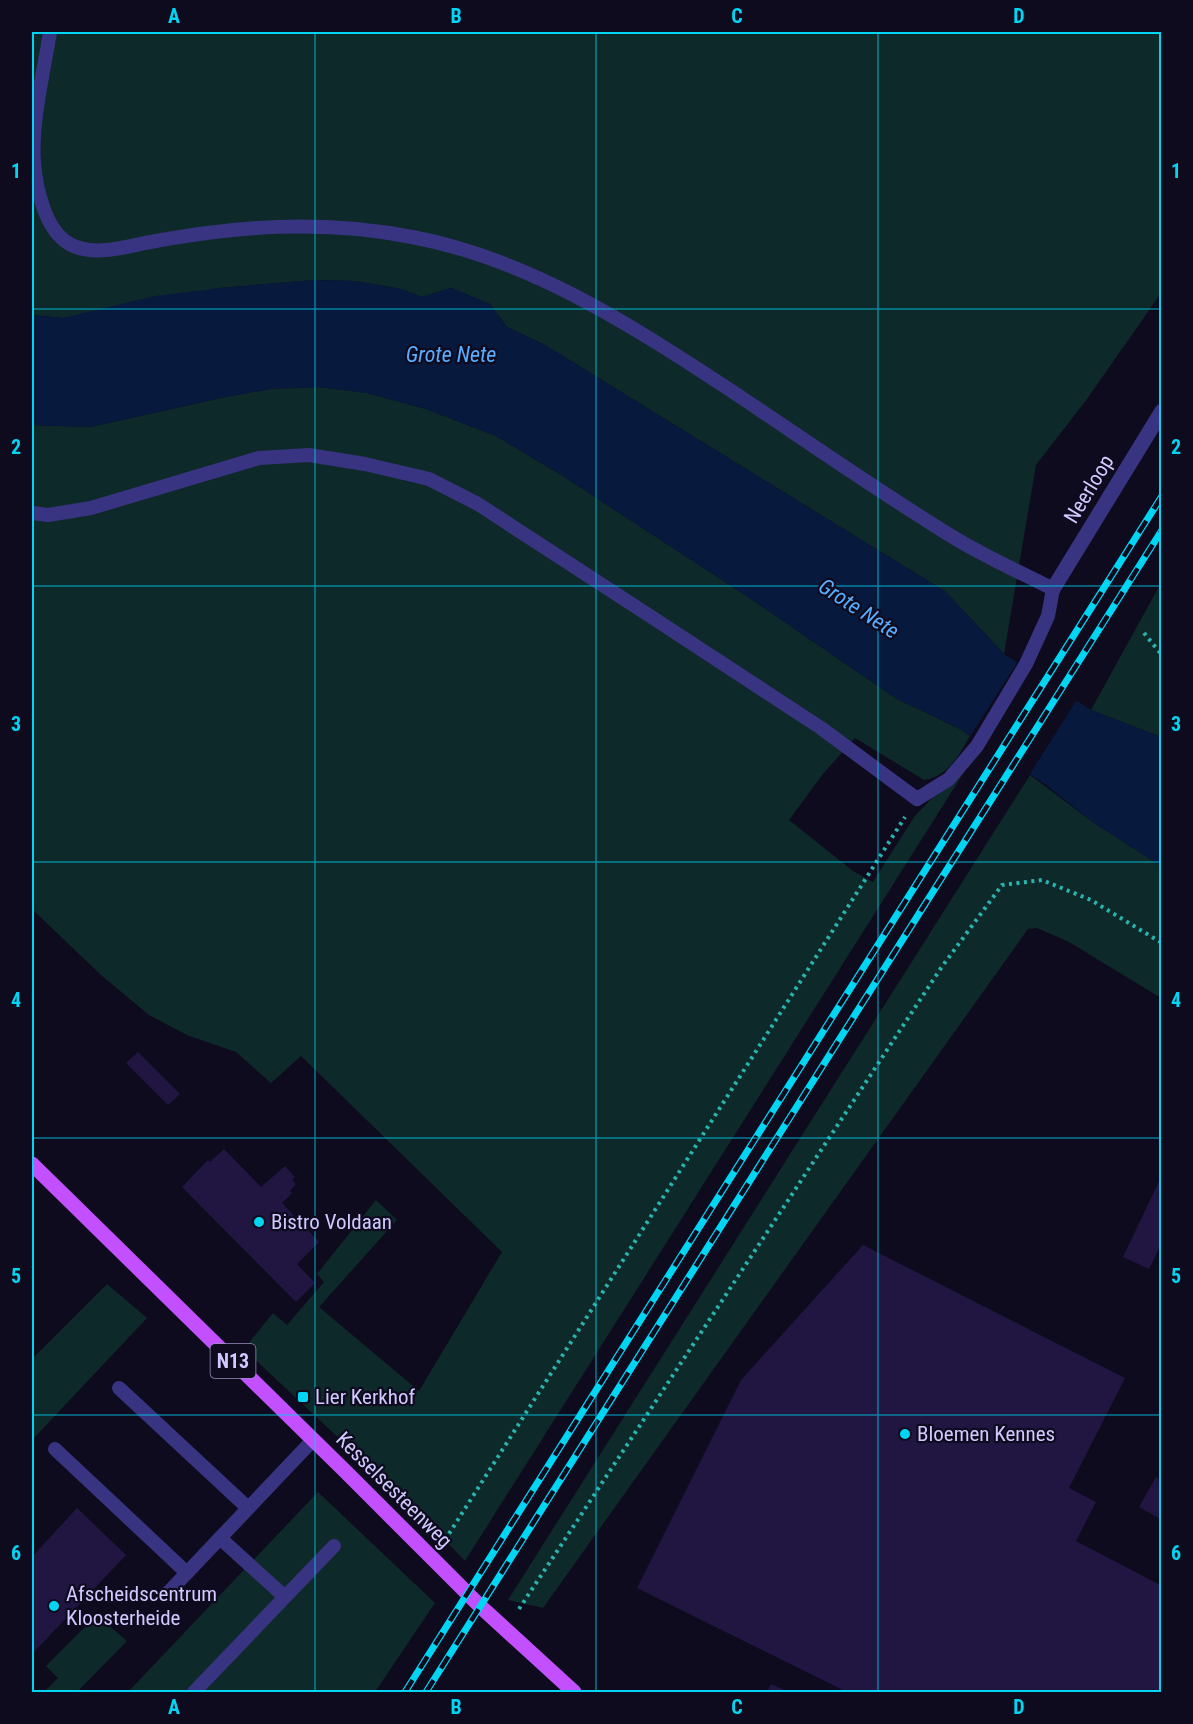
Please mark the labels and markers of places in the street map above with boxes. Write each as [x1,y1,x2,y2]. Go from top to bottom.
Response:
place label: Bistro Voldaan [271,1210,392,1234]
marker: Bistro Voldaan [252,1215,266,1229]
place label: Lier Kerkhof [315,1385,415,1409]
marker: Lier Kerkhof [296,1390,310,1404]
place label: Bloemen Kennes [917,1422,1055,1446]
marker: Bloemen Kennes [898,1427,912,1441]
place label: Afscheidscentrum Kloosterheide [66,1582,217,1630]
marker: Afscheidscentrum Kloosterheide [47,1599,61,1613]

